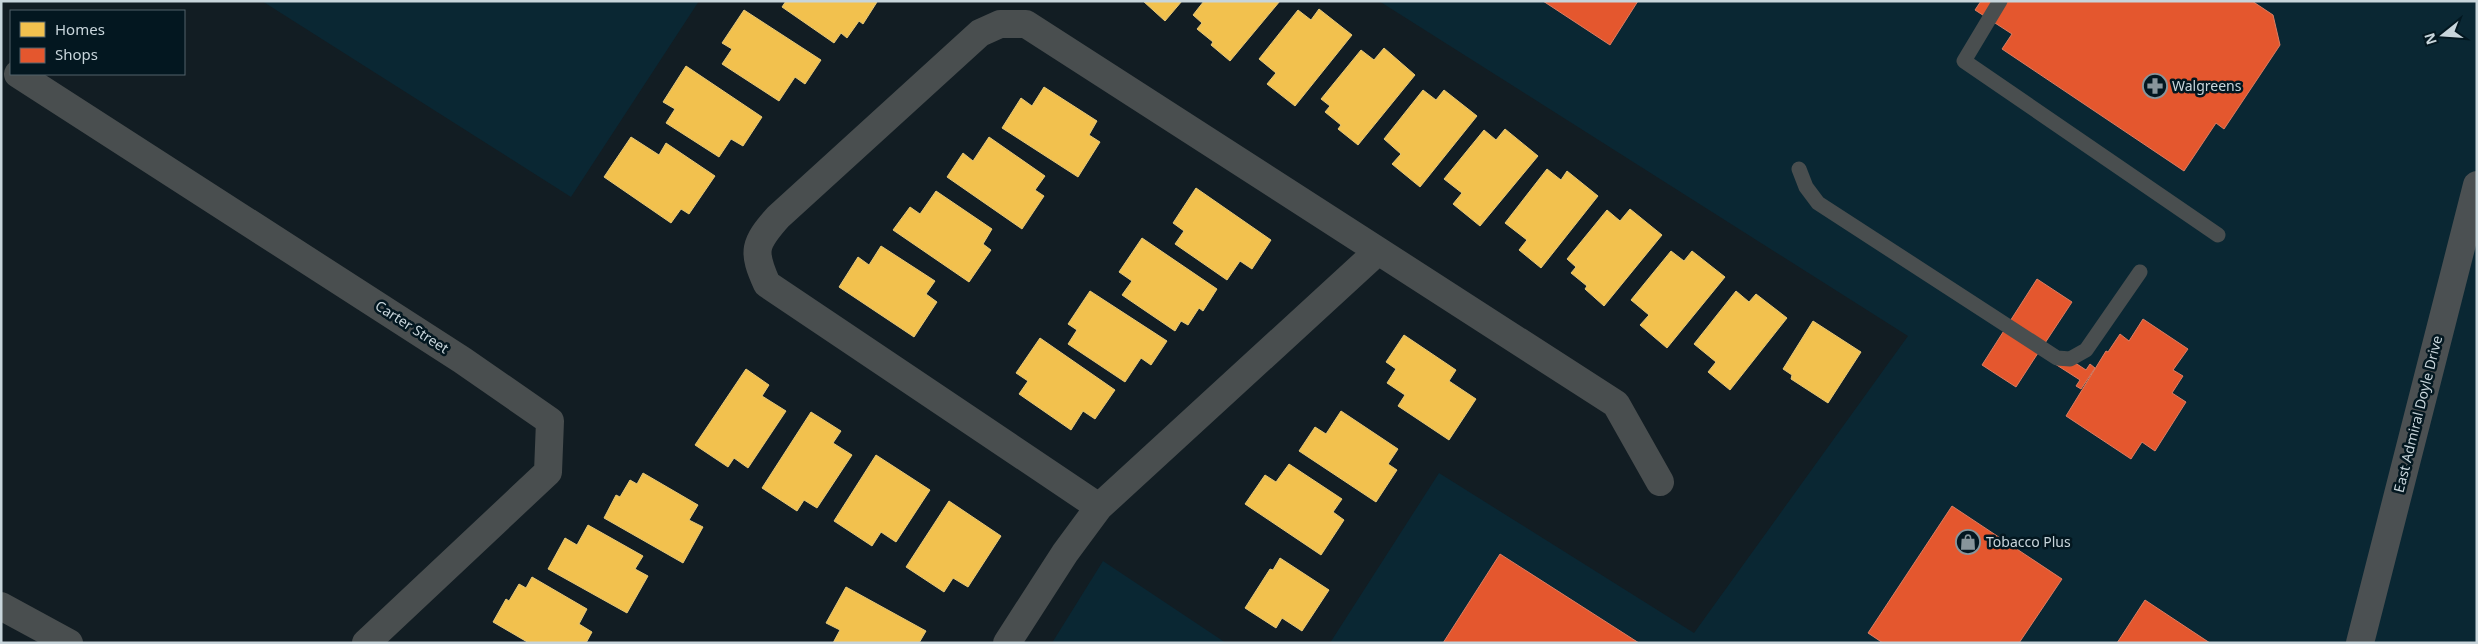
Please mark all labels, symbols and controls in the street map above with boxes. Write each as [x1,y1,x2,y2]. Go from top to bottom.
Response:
legend [10,10,185,75]
north arrow [2418,10,2468,60]
text: Homes [55,19,105,39]
text: N [2419,31,2441,47]
text: Shops [55,44,98,64]
pharmacy icon: Walgreens [2142,73,2168,99]
place label: Walgreens [2172,76,2242,95]
street label: Carter Street [372,296,453,357]
street label: East Admiral Doyle Drive [2389,333,2446,494]
shop icon: Tobacco Plus [1955,529,1981,555]
place label: Tobacco Plus [1986,532,2071,551]

